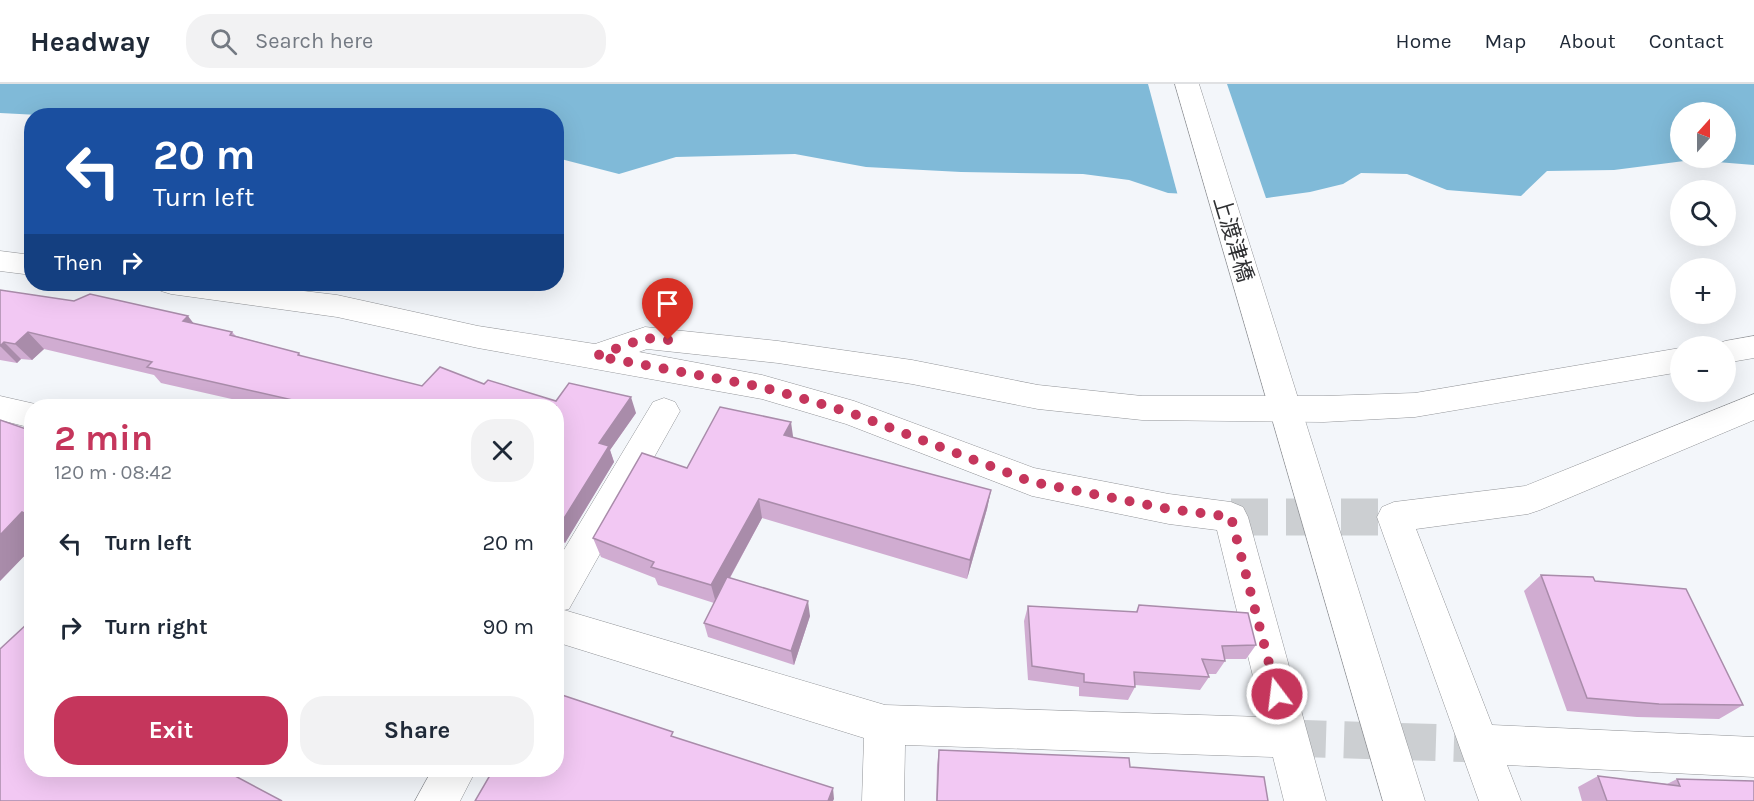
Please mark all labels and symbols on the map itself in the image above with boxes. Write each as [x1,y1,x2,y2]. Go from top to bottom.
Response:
north arrow [1670,102,1736,168]
street label: 上渡津橋 [1208,193,1258,285]
pin [642,278,693,340]
position arrow [1245,662,1309,726]

